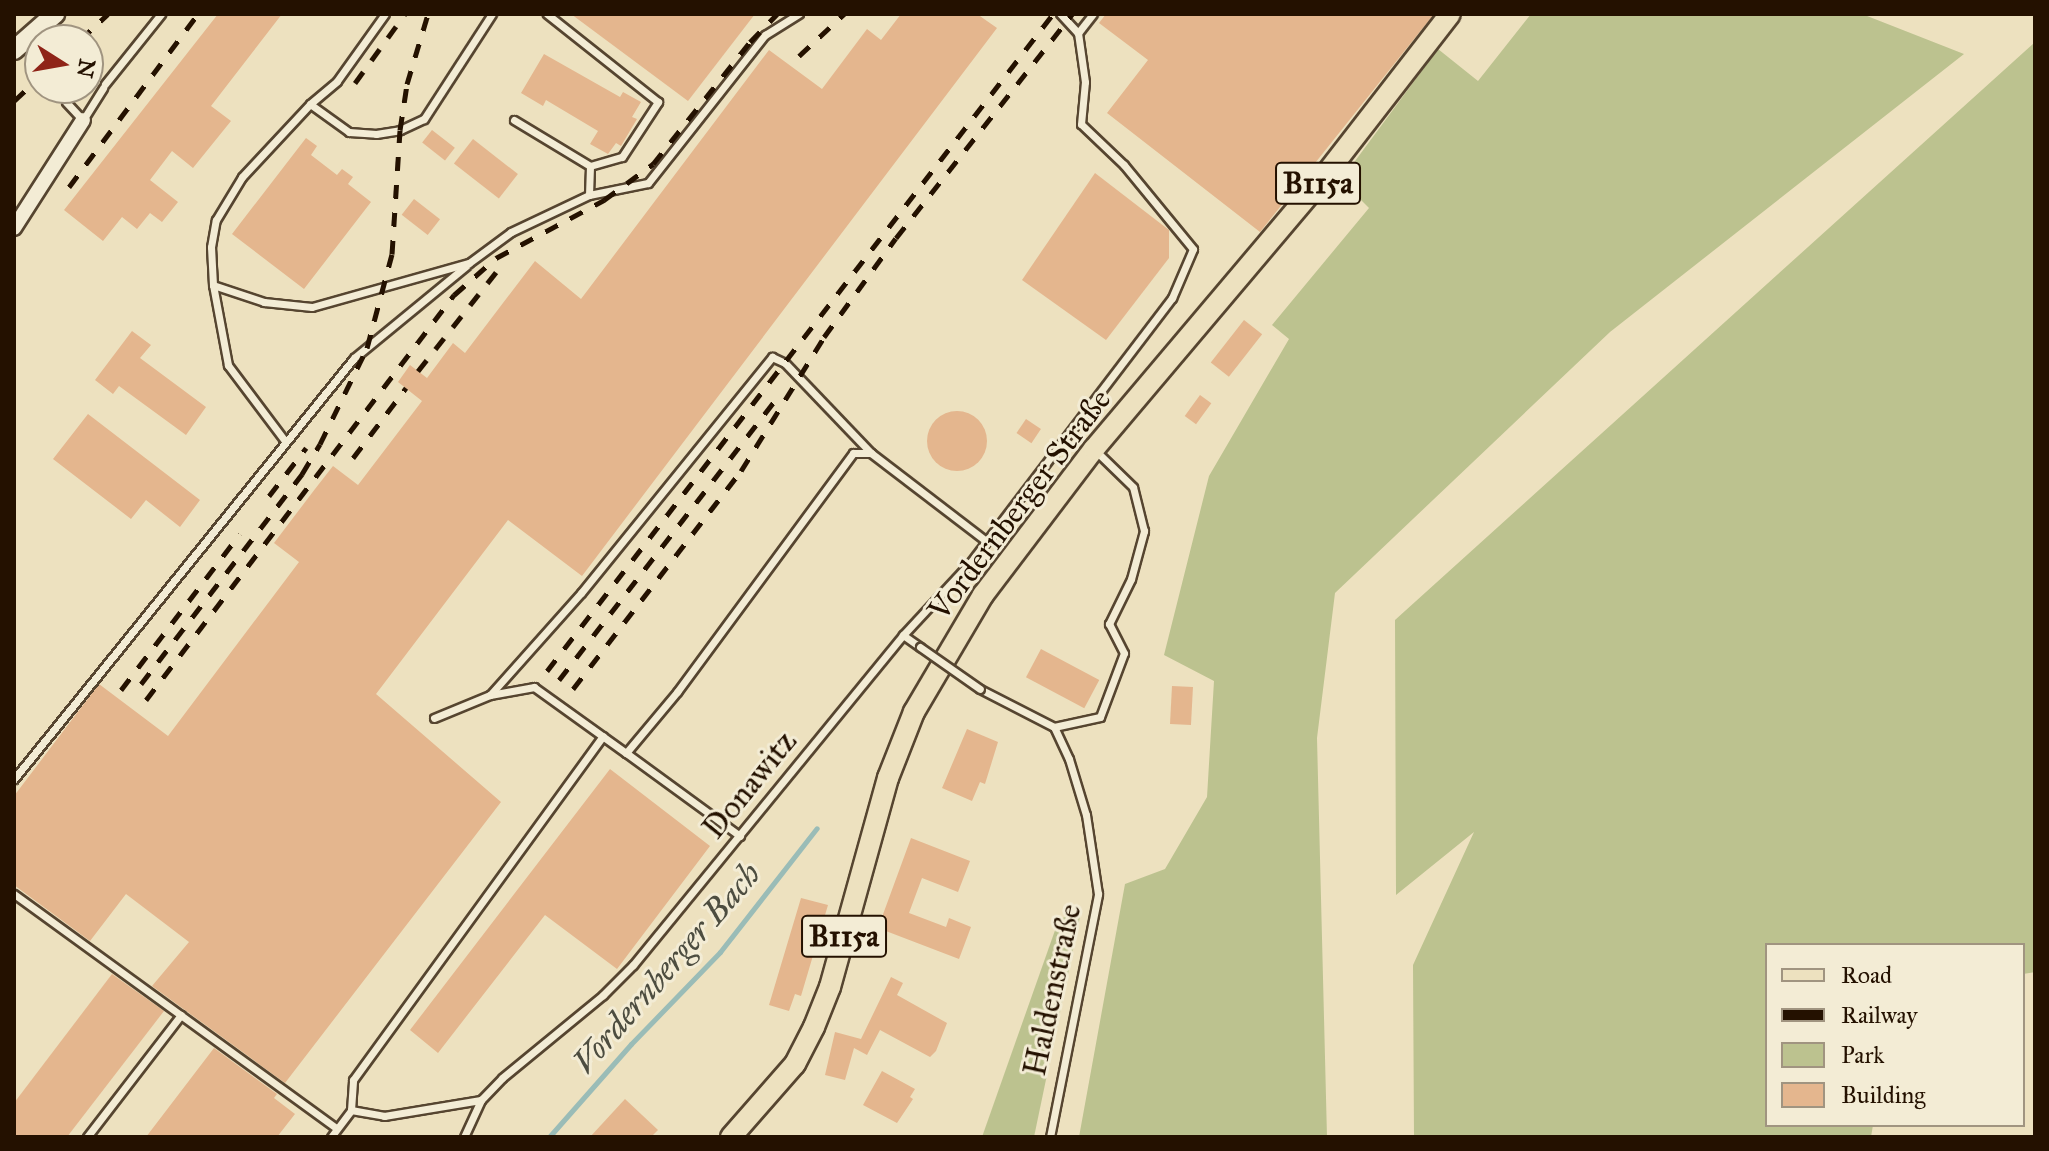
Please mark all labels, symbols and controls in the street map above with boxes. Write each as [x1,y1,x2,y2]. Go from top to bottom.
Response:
north arrow [24,24,104,104]
text: N [71,57,101,80]
road number: B115a [1274,157,1362,209]
street label: Vordernberger Straße [920,382,1120,628]
street label: Donawitz [695,723,805,847]
water label: Vordernberger Bach [563,854,769,1082]
street label: Haldenstraße [1016,900,1090,1080]
road number: B115a [800,910,888,962]
legend [1765,943,2025,1127]
text: Road [1841,960,1892,990]
text: Railway [1841,1000,1918,1030]
text: Park [1841,1040,1884,1070]
text: Building [1841,1080,1926,1110]

